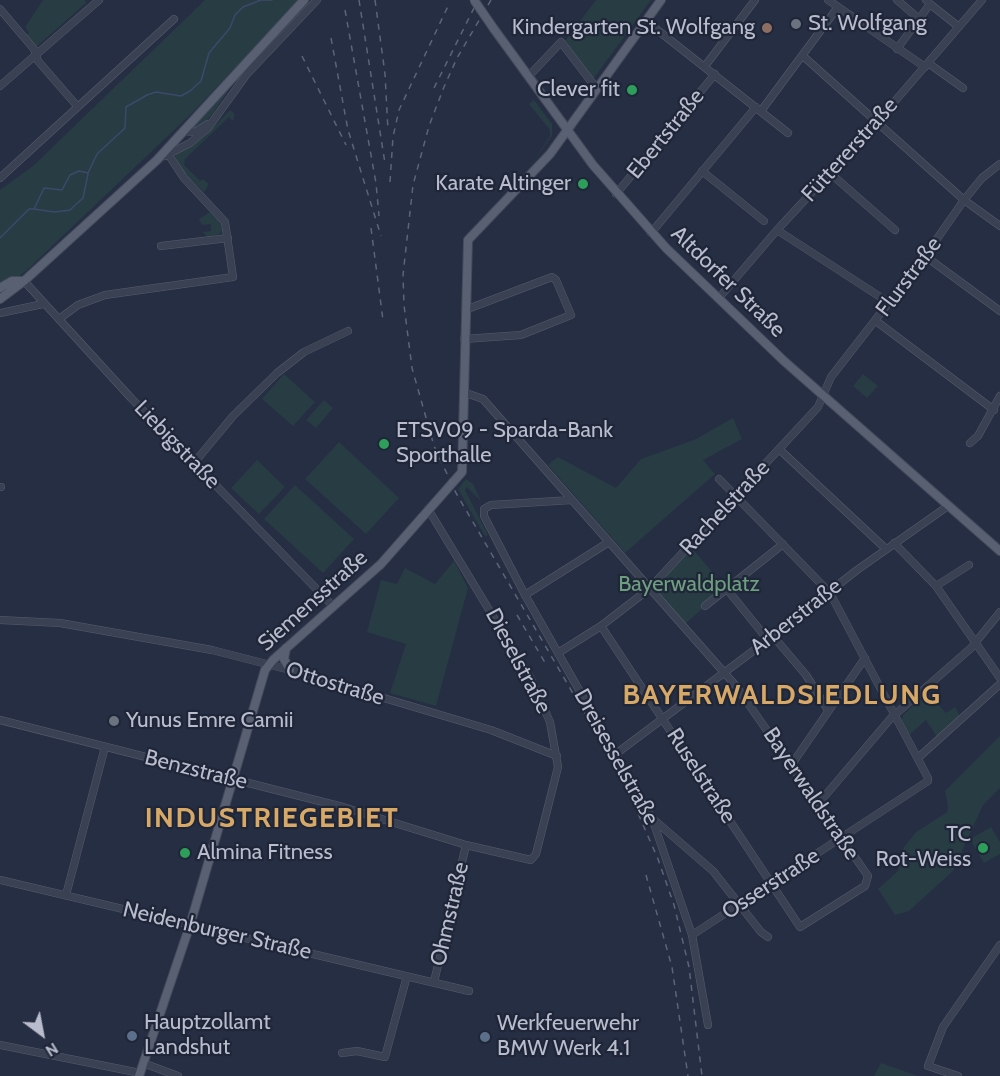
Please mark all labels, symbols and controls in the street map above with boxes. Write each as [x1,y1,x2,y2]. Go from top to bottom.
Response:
place label: St. Wolfgang [808,11,927,37]
place label: Kindergarten St. Wolfgang [512,15,755,41]
marker: St. Wolfgang [789,17,803,31]
marker: Kindergarten St. Wolfgang [760,21,774,35]
place label: Clever fit [537,77,620,103]
marker: Clever fit [625,83,639,97]
street label: Ebertstraße [622,84,710,184]
street label: Füttererstraße [796,93,904,207]
place label: Karate Altinger [435,171,571,197]
marker: Karate Altinger [576,177,590,191]
street label: Altdorfer Straße [665,221,791,343]
street label: Flurstraße [871,232,947,322]
street label: Liebigstraße [128,395,226,495]
place label: ETSV09 - Sparda-Bank Sporthalle [396,418,613,470]
marker: ETSV09 - Sparda-Bank Sporthalle [377,437,391,451]
street label: Rachelstraße [674,455,776,561]
street label: Siemensstraße [253,545,373,657]
park label: Bayerwaldplatz [618,572,760,598]
street label: Arberstraße [745,573,847,661]
street label: Dieselstraße [479,604,557,718]
street label: Ottostraße [283,657,387,711]
district label: BAYERWALDSIEDLUNG [622,679,942,713]
street label: Dreisesselstraße [568,684,664,830]
place label: Yunus Emre Camii [126,708,293,734]
marker: Yunus Emre Camii [107,714,121,728]
street label: Bayerwaldstraße [757,723,865,865]
street label: Ruselstraße [661,724,741,828]
street label: Benzstraße [142,745,250,795]
district label: INDUSTRIEGEBIET [145,802,399,836]
place label: TC Rot-Weiss [876,822,971,873]
place label: Almina Fitness [197,840,333,866]
marker: TC Rot-Weiss [976,841,990,855]
street label: Osserstraße [717,843,825,925]
marker: Almina Fitness [178,846,192,860]
street label: Ohmstraße [425,860,475,968]
street label: Neidenburger Straße [120,896,314,966]
north arrow [12,1004,72,1064]
place label: Hauptzollamt Landshut [144,1010,271,1062]
place label: Werkfeuerwehr BMW Werk 4.1 [497,1011,639,1062]
marker: Hauptzollamt Landshut [125,1029,139,1043]
marker: Werkfeuerwehr BMW Werk 4.1 [478,1030,492,1044]
text: N [42,1039,62,1061]

